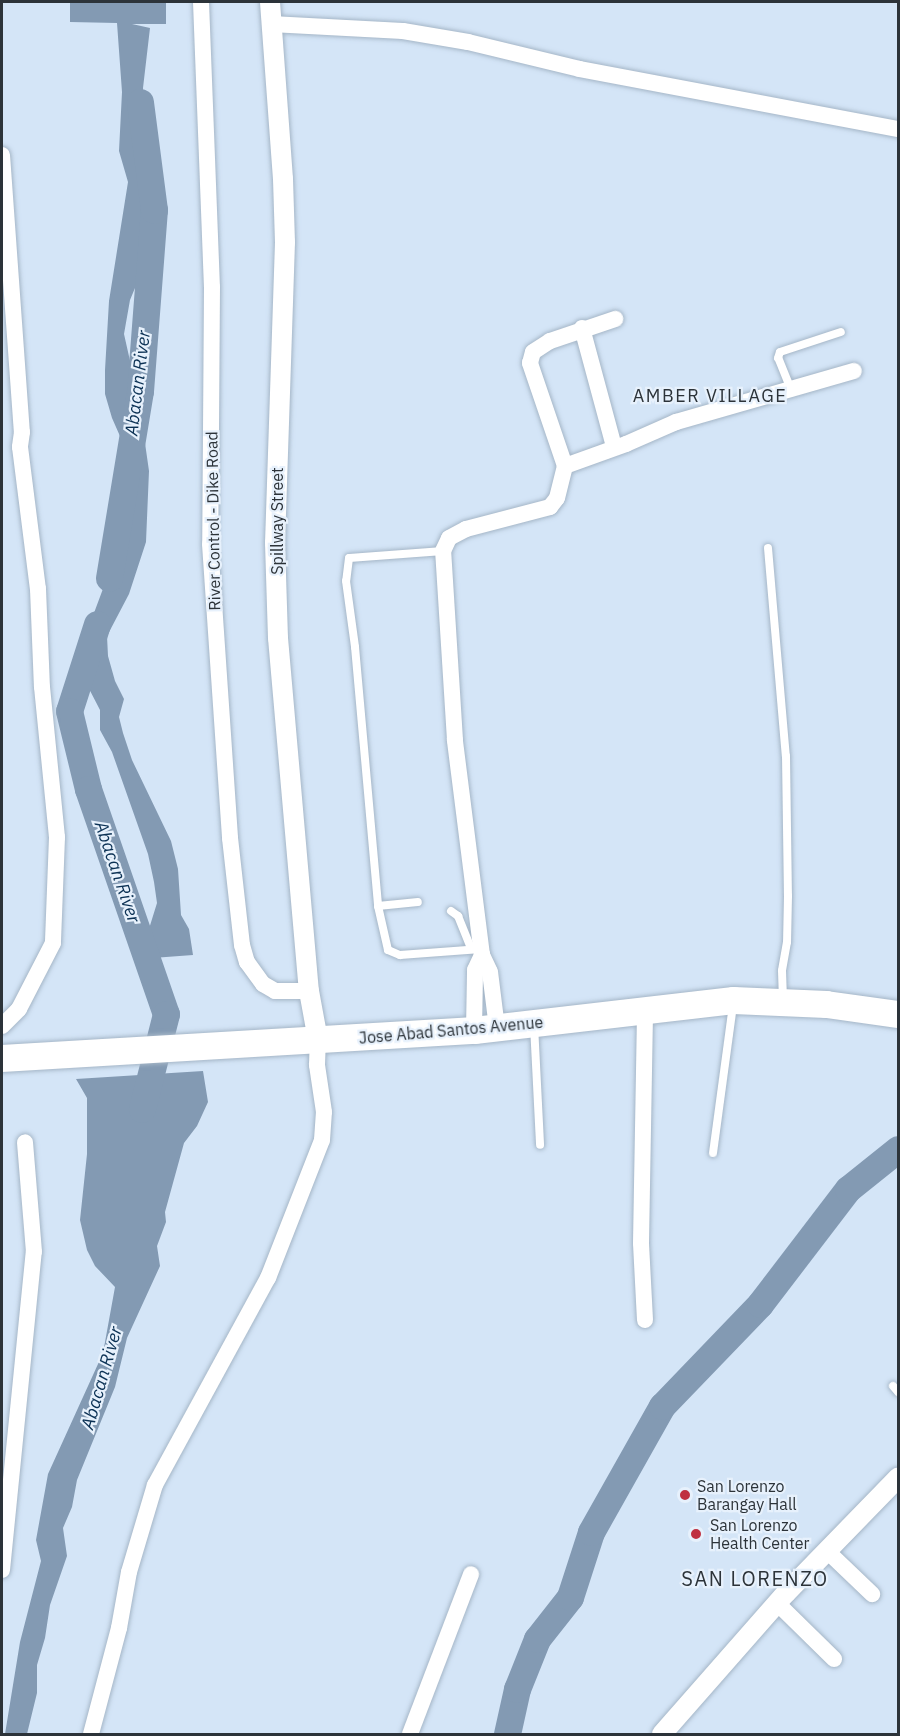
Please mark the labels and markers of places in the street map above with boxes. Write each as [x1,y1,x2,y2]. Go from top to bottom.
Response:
place label: San Lorenzo Barangay Hall [697,1476,797,1514]
marker: San Lorenzo Barangay Hall [678,1488,692,1502]
place label: San Lorenzo Health Center [710,1515,809,1553]
marker: San Lorenzo Health Center [687,1525,705,1543]

